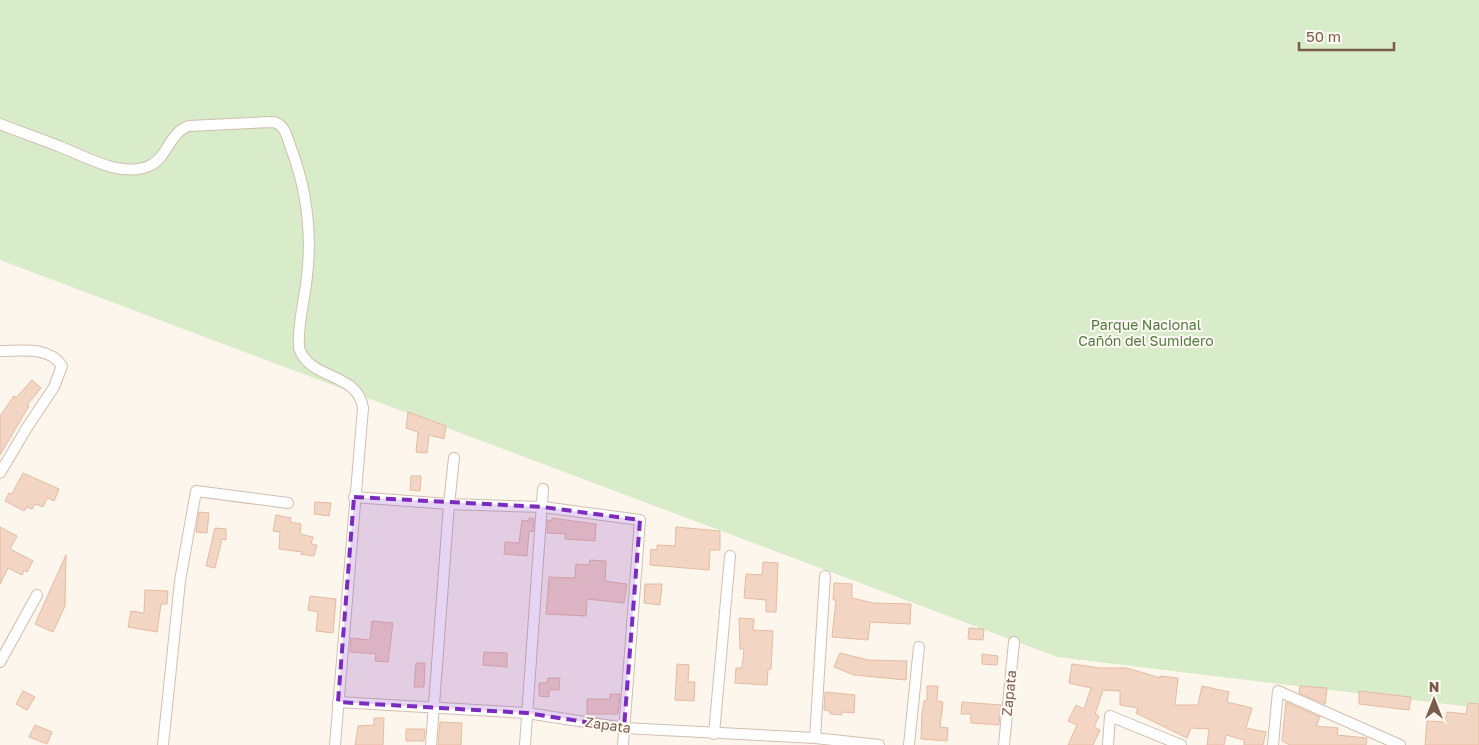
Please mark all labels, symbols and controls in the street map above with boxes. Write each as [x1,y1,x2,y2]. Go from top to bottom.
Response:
scale bar [1299,20,1394,52]
text: 50 m [1306,27,1341,45]
park label: Parque Nacional Cañón del Sumidero [1078,316,1214,349]
street label: Zapata [998,669,1019,717]
north arrow [1409,675,1459,725]
text: N [1429,678,1439,695]
street label: Zapata [584,713,632,736]

